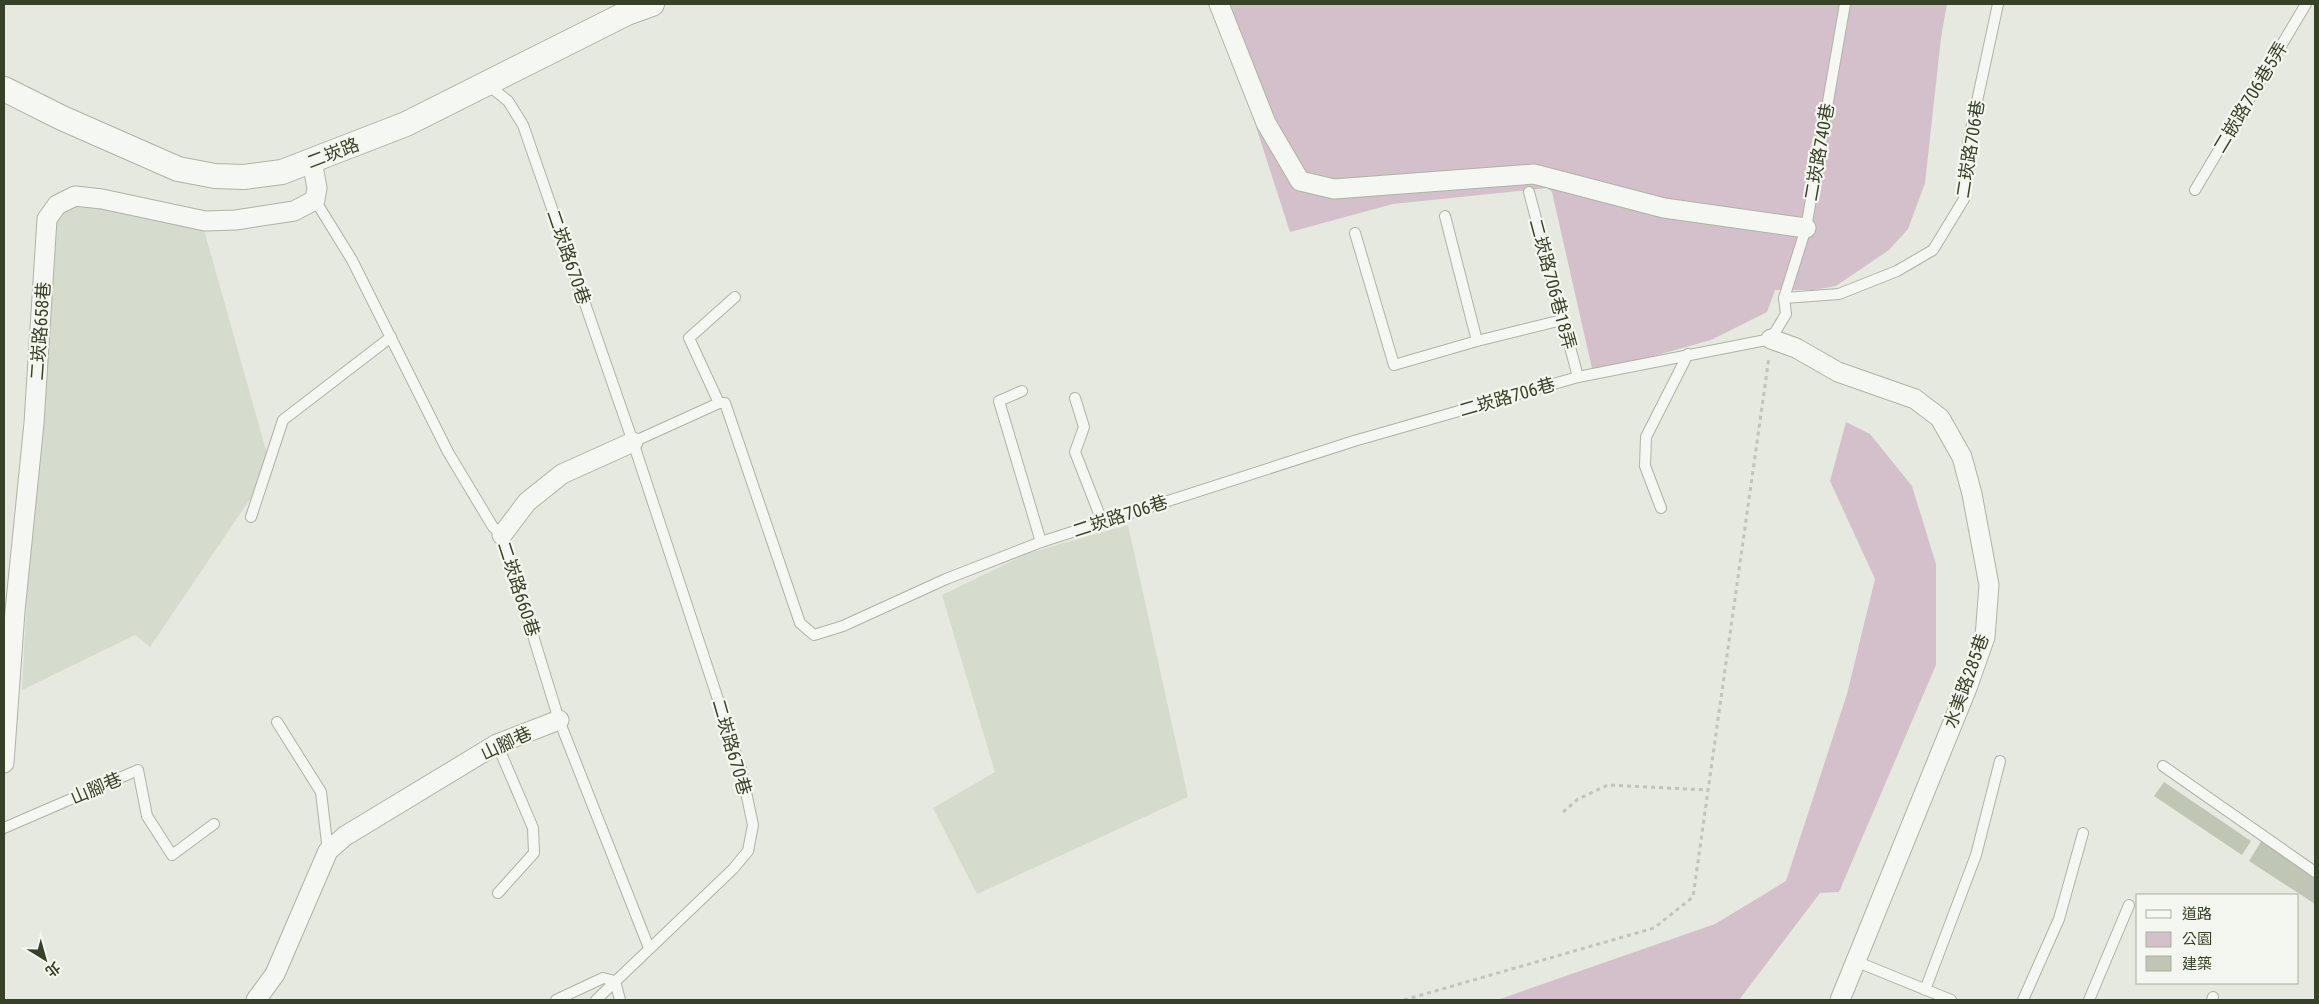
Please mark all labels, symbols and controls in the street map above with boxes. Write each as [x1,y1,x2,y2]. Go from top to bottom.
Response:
street label: 二嵌路706巷5弄 [2209,38,2291,156]
street label: 二崁路706巷 [1952,99,1988,199]
street label: 二崁路740巷 [1800,102,1838,202]
street label: 二崁路 [304,134,362,172]
street label: 二崁路670巷 [543,207,595,307]
street label: 二崁路706巷18弄 [1525,216,1581,352]
street label: 二崁路658巷 [26,281,54,381]
street label: 二崁路706巷 [1457,373,1557,421]
street label: 二崁路706巷 [1070,491,1170,541]
street label: 二崁路660巷 [494,539,544,639]
street label: 水美路285巷 [1939,631,1993,731]
street label: 二崁路670巷 [708,697,756,797]
street label: 山腳巷 [477,722,535,764]
street label: 山腳巷 [67,768,125,808]
legend [2136,894,2299,984]
text: 道路 [2182,905,2212,923]
text: 公園 [2182,930,2212,948]
north arrow [20,934,70,984]
text: 建築 [2182,955,2212,973]
text: 北 [42,959,63,980]

